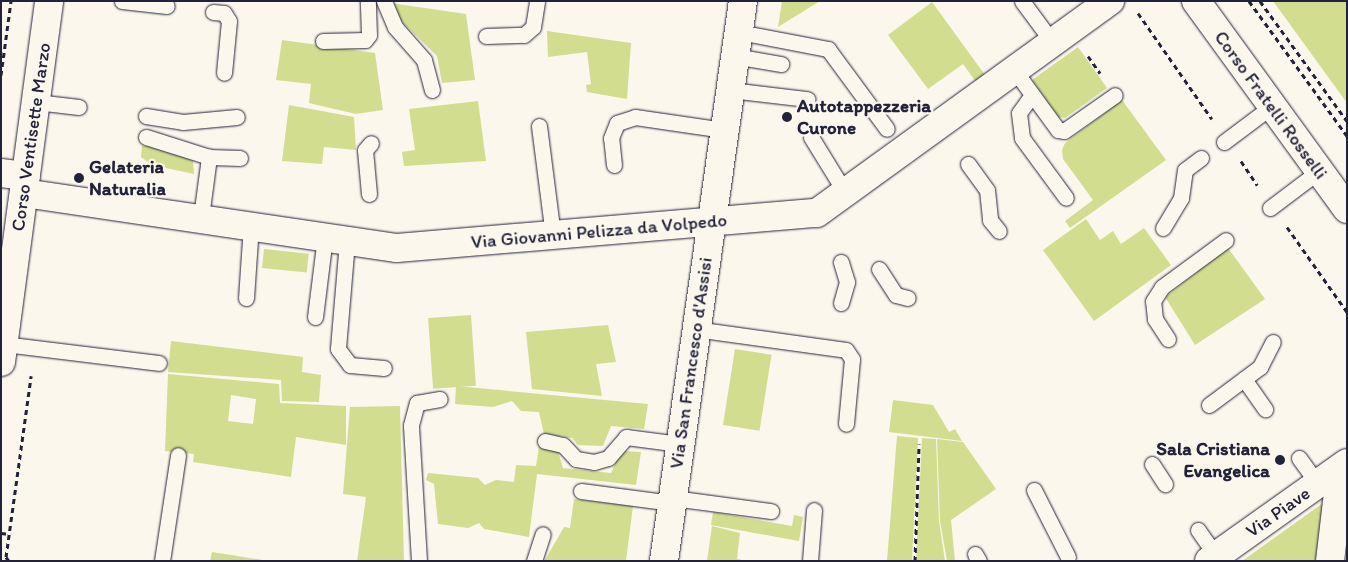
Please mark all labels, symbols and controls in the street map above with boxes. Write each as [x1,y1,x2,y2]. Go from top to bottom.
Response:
street label: Corso Fratelli Rosselli [1210,27,1332,183]
street label: Corso Ventisette Marzo [7,42,55,232]
place label: Autotappezzeria Curone [797,95,931,139]
marker: Autotappezzeria Curone [781,111,793,123]
place label: Gelateria Naturalia [89,156,166,200]
marker: Gelateria Naturalia [73,172,85,184]
street label: Via Giovanni Pelizza da Volpedo [471,208,727,254]
street label: Via San Francesco d'Assisi [665,256,717,470]
place label: Sala Cristiana Evangelica [1155,438,1270,482]
marker: Sala Cristiana Evangelica [1274,454,1286,466]
street label: Via Piave [1242,482,1314,542]

